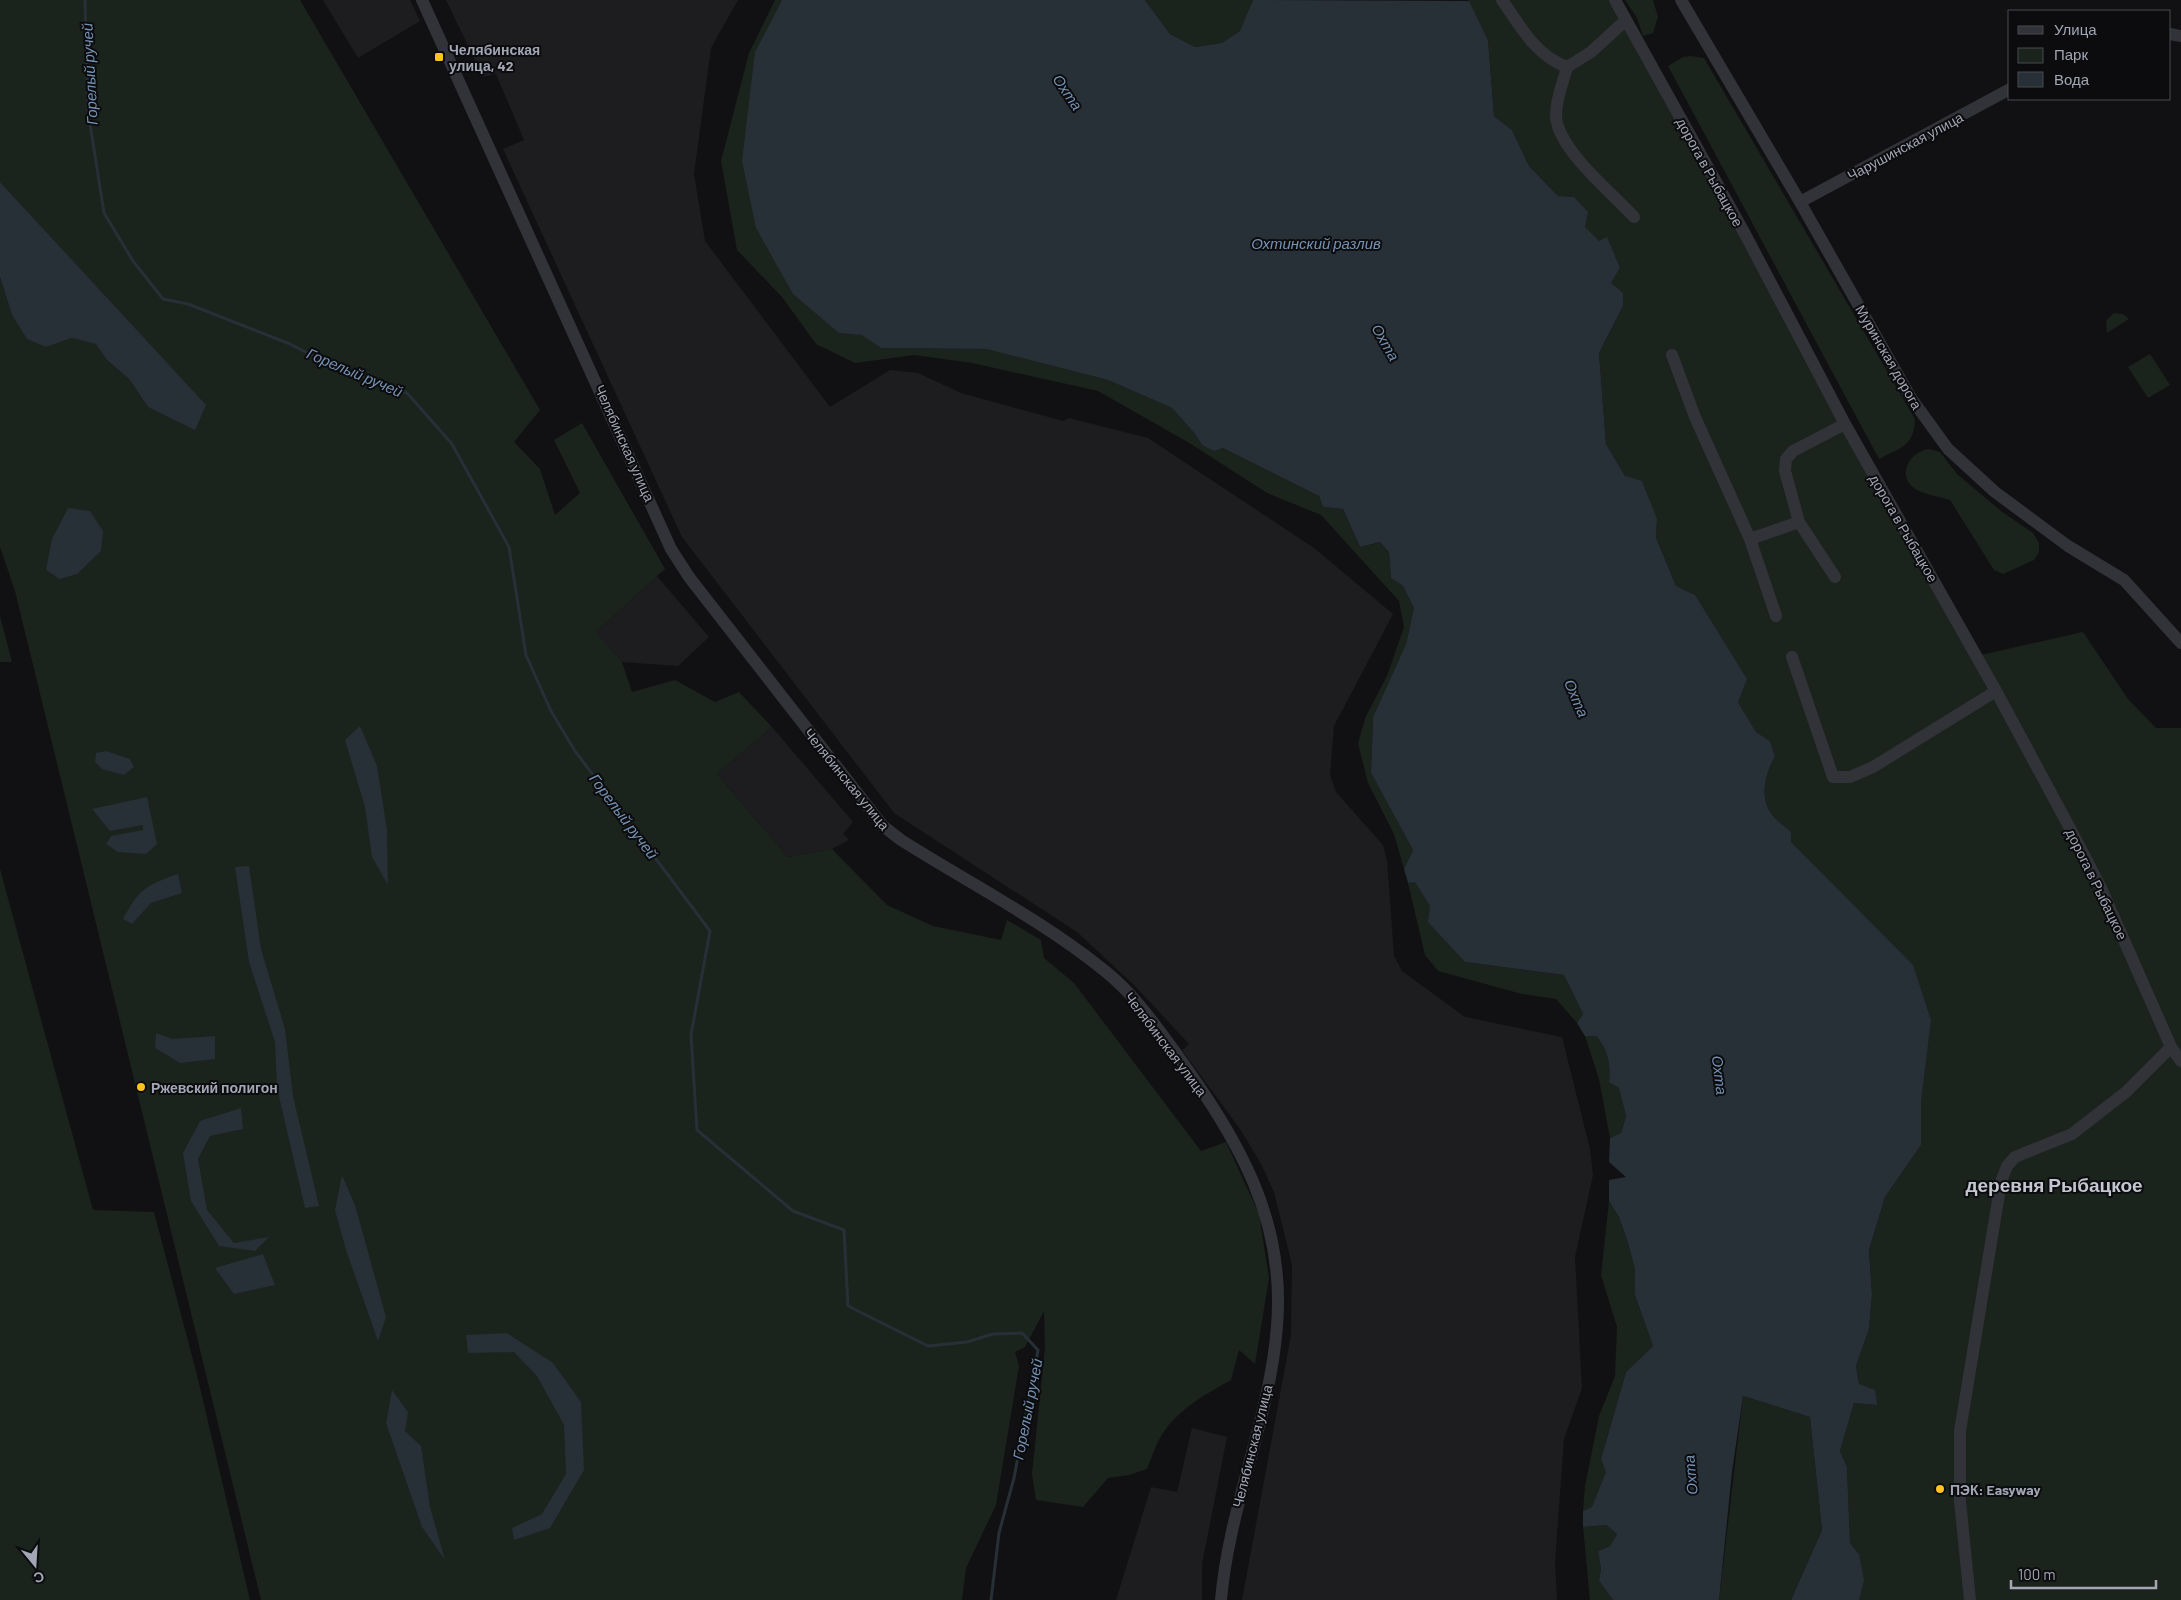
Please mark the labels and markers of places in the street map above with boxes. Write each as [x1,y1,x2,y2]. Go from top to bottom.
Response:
place label: Челябинская улица, 42 [449,41,540,74]
marker: Челябинская улица, 42 [433,51,445,63]
place label: Ржевский полигон [151,1079,278,1096]
marker: Ржевский полигон [135,1081,147,1093]
place label: ПЭК: Easyway [1950,1481,2040,1498]
marker: ПЭК: Easyway [1934,1483,1946,1495]

